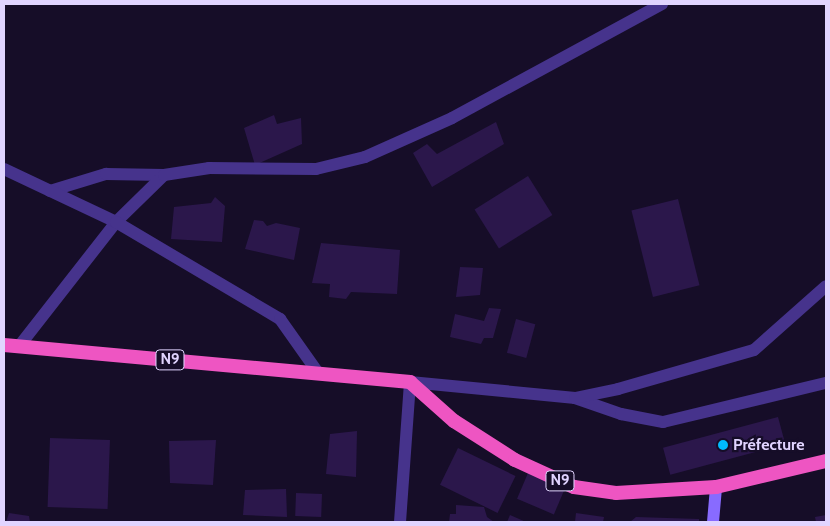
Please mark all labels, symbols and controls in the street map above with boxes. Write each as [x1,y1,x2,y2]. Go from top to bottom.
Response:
road number: N9 [155,348,185,372]
place label: Préfecture [733,435,804,455]
marker: Préfecture [717,439,729,451]
road number: N9 [545,468,575,494]

